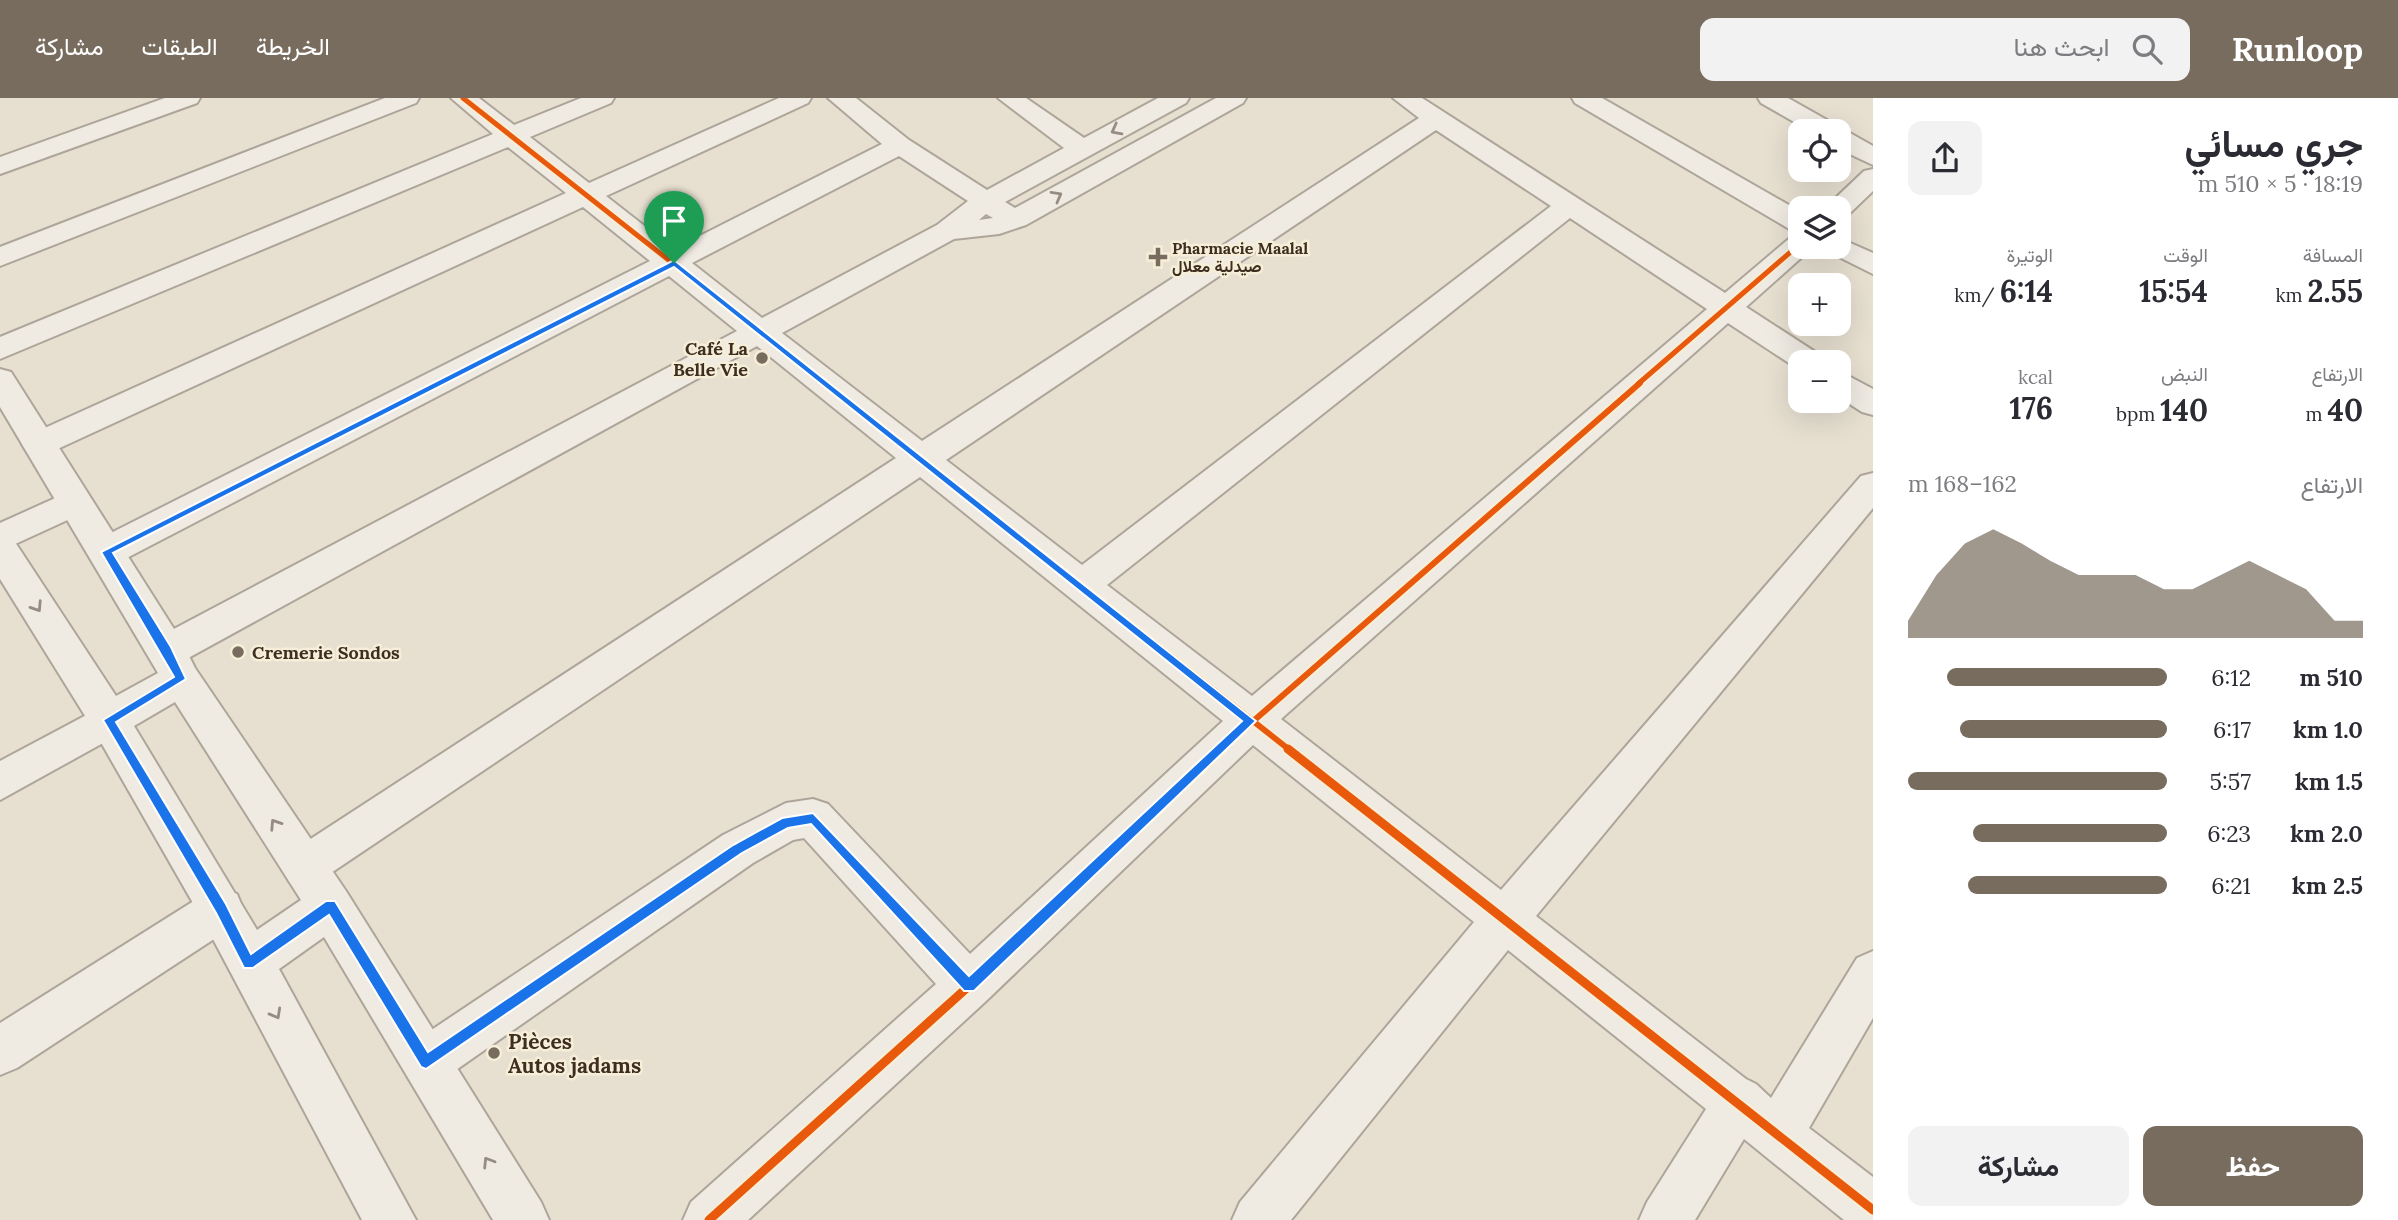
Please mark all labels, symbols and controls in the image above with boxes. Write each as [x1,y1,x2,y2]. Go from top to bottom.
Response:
search box [1700,18,2190,81]
text: Runloop [2232,28,2363,70]
text: ابحث هنا [2014,30,2110,63]
icon: search [2128,30,2166,68]
text: مشاركة [35,31,103,62]
text: الطبقات [141,31,218,62]
text: الخريطة [256,31,330,62]
map controls [1788,119,1851,413]
button: locate [1788,119,1851,182]
text: جري مسائي [2184,119,2363,167]
one-way arrow [1111,121,1123,135]
button: share [1908,121,1982,195]
text: 18:19 · 5 × 510 m [2198,169,2363,198]
pin [644,191,704,263]
one-way arrow [1050,191,1062,204]
button: layers [1788,196,1851,259]
icon: arrive [655,202,693,240]
place label: Pharmacie Maalal صيدلية معلال [1172,238,1308,276]
text: الوتيرة [2007,243,2053,267]
text: الوقت [2163,243,2208,267]
text: المسافة [2303,243,2363,267]
marker: Pharmacie Maalal صيدلية معلال [1150,249,1166,265]
text: 6:14 [2000,272,2053,310]
text: 15:54 [2139,272,2208,310]
text: 2.55 [2308,272,2363,310]
button: + [1788,273,1851,336]
text: /km [1954,283,2000,307]
text: km [2275,283,2308,307]
place label: Café La Belle Vie [673,337,749,381]
marker: Café La Belle Vie [754,350,770,366]
button: − [1788,350,1851,413]
text: النبض [2161,362,2208,386]
text: الارتفاع [2311,362,2363,386]
text: kcal [2018,365,2053,389]
text: 176 [2010,389,2053,427]
text: 140 [2160,391,2208,429]
text: 40 [2328,391,2363,429]
text: bpm [2116,402,2160,426]
text: m [2306,402,2328,426]
text: 162–168 m [1908,469,2017,498]
text: الارتفاع [2301,470,2363,499]
one-way arrow [28,599,41,612]
place label: Cremerie Sondos [252,641,400,664]
marker: Cremerie Sondos [230,644,246,660]
text: 6:12 [2211,663,2251,692]
text: 510 m [2299,663,2363,692]
text: 6:17 [2213,715,2251,744]
text: 1.0 km [2293,715,2363,744]
text: 5:57 [2210,767,2251,796]
text: 1.5 km [2295,767,2363,796]
one-way arrow [271,819,284,832]
text: 6:23 [2207,819,2251,848]
text: 2.0 km [2290,819,2363,848]
text: 6:21 [2211,871,2251,900]
text: 2.5 km [2292,871,2363,900]
one-way arrow [268,1007,281,1019]
place label: Pièces Autos jadams [508,1028,641,1079]
marker: Pièces Autos jadams [486,1045,502,1061]
button: مشاركة [1908,1126,2129,1206]
button: حفظ [2143,1126,2363,1206]
one-way arrow [483,1156,496,1169]

